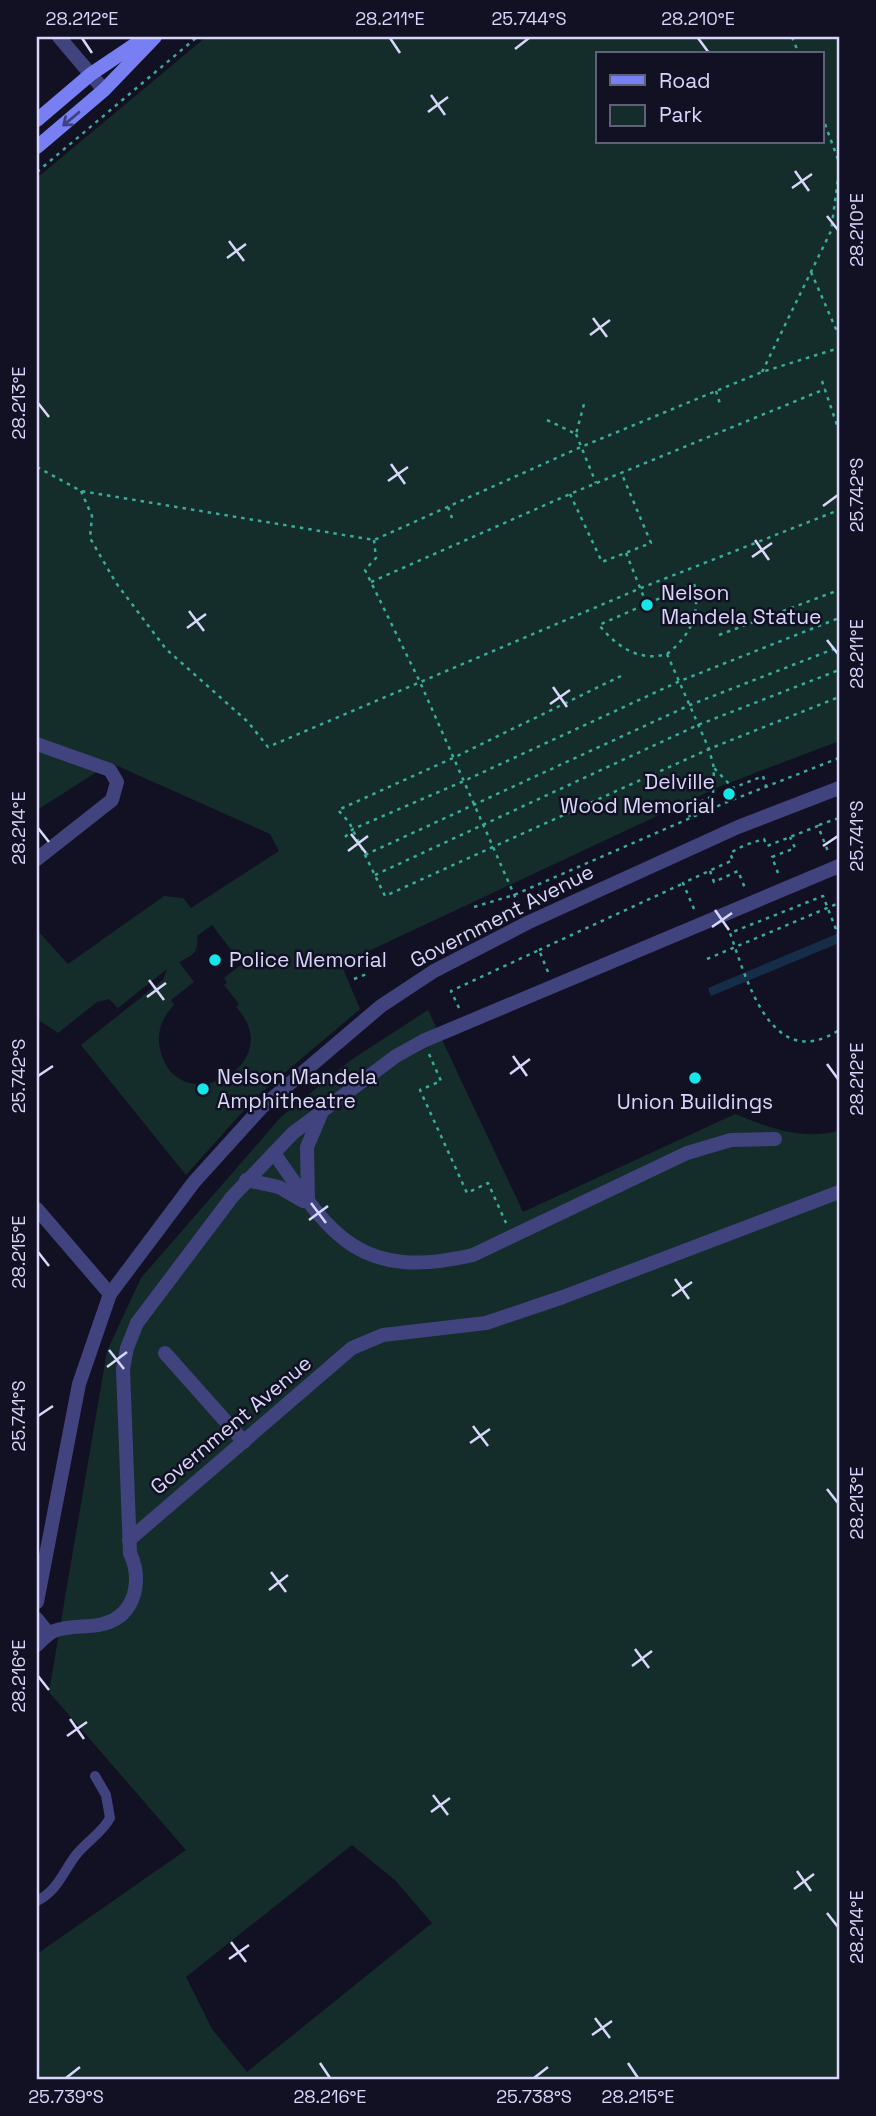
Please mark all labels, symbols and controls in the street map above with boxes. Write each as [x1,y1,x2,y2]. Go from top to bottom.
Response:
text: 28.212°E [46,7,118,30]
text: 28.211°E [355,7,425,30]
text: 25.744°S [491,7,567,30]
text: 28.210°E [661,7,735,30]
legend [596,52,824,144]
text: Road [659,67,711,94]
text: Park [659,101,703,128]
one-way arrow [62,111,80,126]
text: 28.210°E [845,193,868,267]
text: 28.213°E [7,367,30,439]
text: 25.742°S [845,458,868,532]
place label: Nelson Mandela Statue [661,579,822,630]
marker: Nelson Mandela Statue [639,597,655,613]
text: 28.211°E [845,619,868,689]
place label: Delville Wood Memorial [560,768,715,819]
marker: Delville Wood Memorial [721,786,737,802]
text: 28.214°E [7,791,30,865]
text: 25.741°S [845,801,868,871]
street label: Government Avenue [405,858,598,974]
place label: Police Memorial [229,946,387,973]
marker: Police Memorial [207,952,223,968]
text: 25.742°S [7,1039,30,1113]
text: 28.212°E [845,1043,868,1115]
place label: Nelson Mandela Amphitheatre [217,1063,377,1114]
marker: Union Buildings [687,1070,703,1086]
marker: Nelson Mandela Amphitheatre [195,1081,211,1097]
place label: Union Buildings [617,1088,773,1115]
text: 28.215°E [7,1216,30,1288]
street label: Government Avenue [144,1349,317,1500]
text: 25.741°S [7,1381,30,1451]
text: 28.213°E [845,1467,868,1539]
text: 28.216°E [7,1639,30,1713]
text: 28.214°E [845,1890,868,1964]
text: 25.739°S [28,2085,104,2108]
text: 28.216°E [293,2085,367,2108]
text: 25.738°S [496,2085,572,2108]
text: 28.215°E [602,2085,674,2108]

